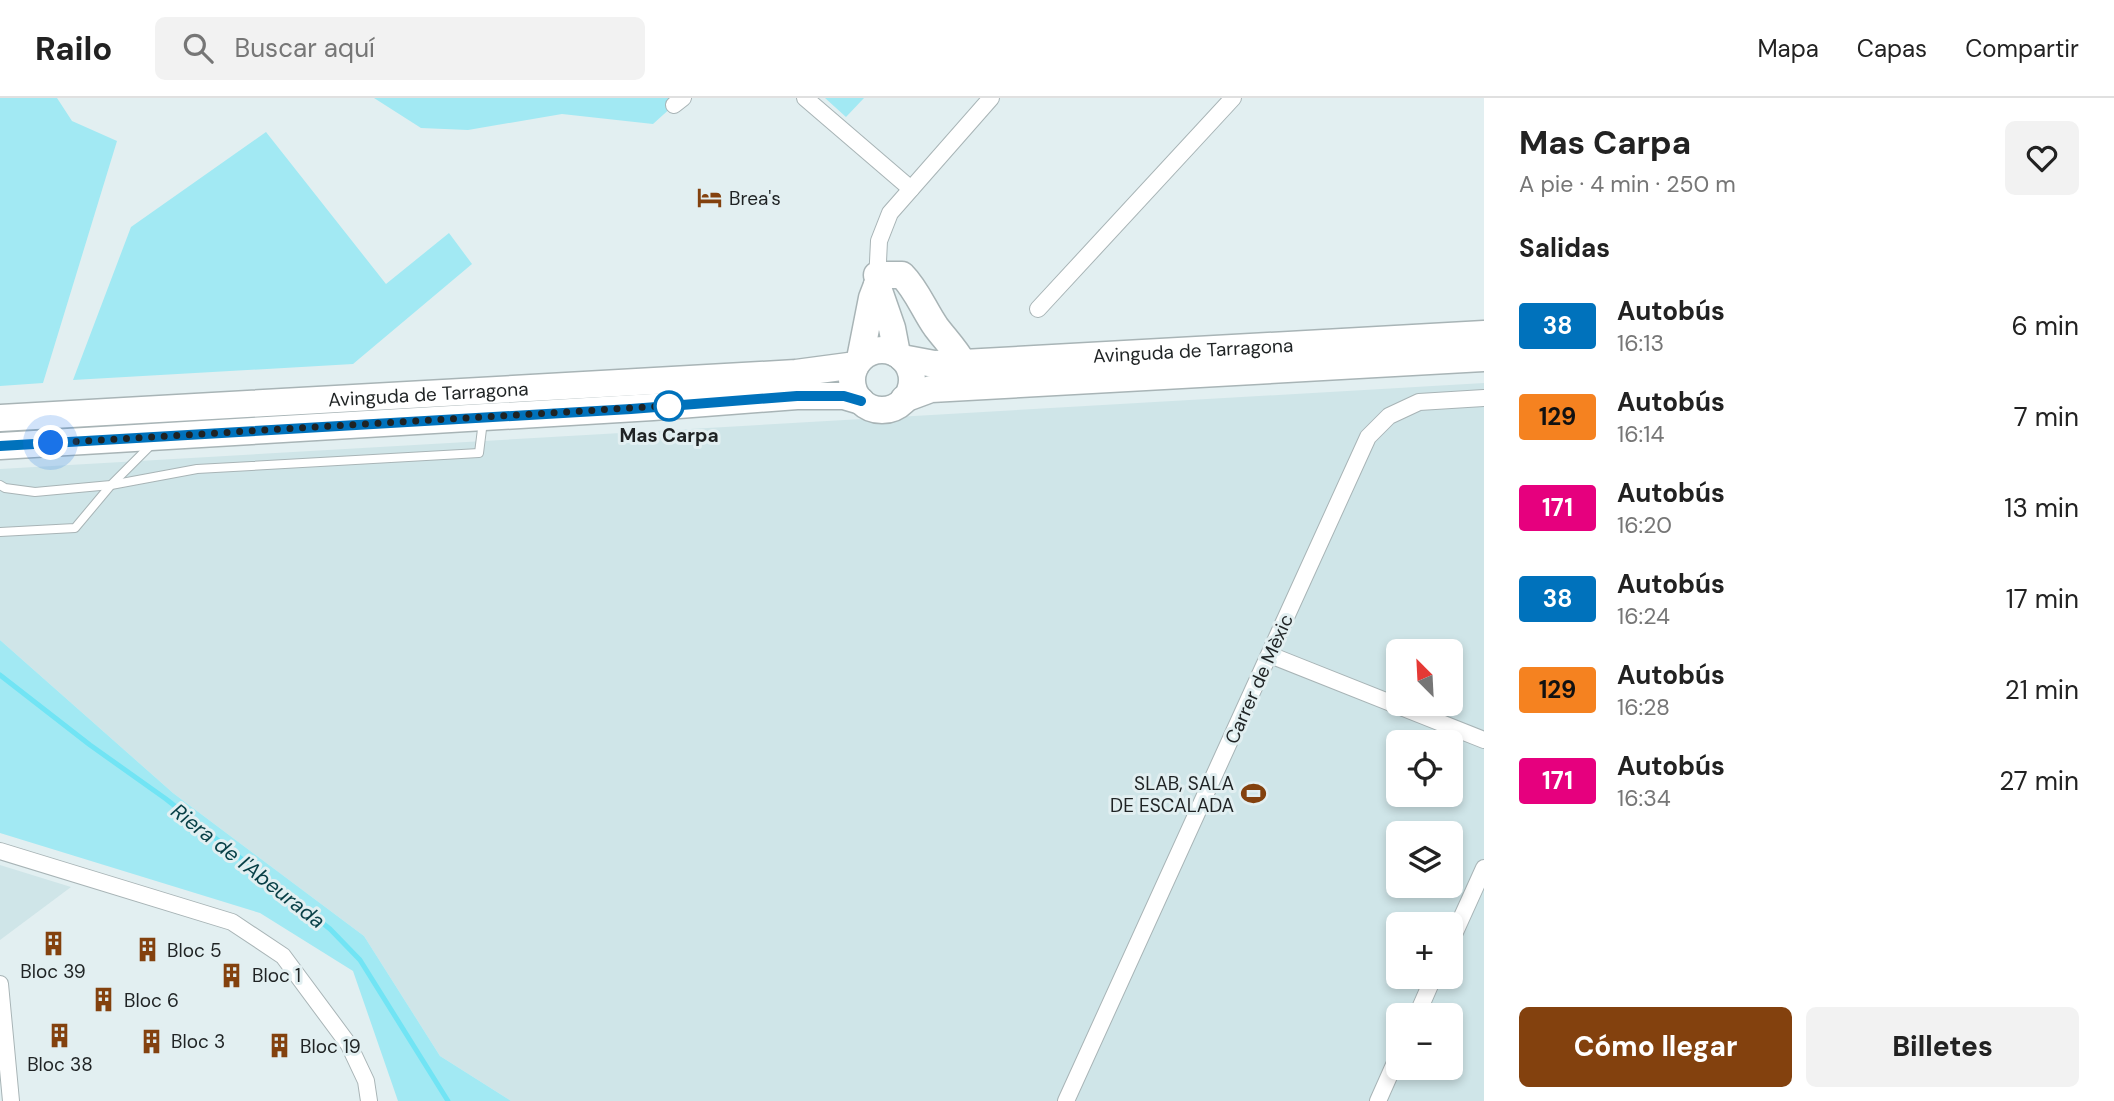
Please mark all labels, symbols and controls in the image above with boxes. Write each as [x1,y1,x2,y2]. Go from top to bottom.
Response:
search box [155,17,645,80]
text: Railo [35,27,113,70]
icon: search [179,29,217,67]
text: Buscar aquí [235,31,375,65]
text: Mapa [1757,33,1819,64]
text: Capas [1857,33,1927,64]
text: Compartir [1965,33,2079,64]
text: Mas Carpa [1519,121,1691,164]
button: heart [2005,121,2079,195]
text: A pie · 4 min · 250 m [1519,169,1736,199]
hotel icon: Brea's [695,184,723,212]
place label: Brea's [729,186,781,211]
text: Salidas [1519,231,1610,265]
text: Autobús [1617,294,1725,328]
text: 6 min [2011,309,2079,343]
text: 38 [1543,310,1572,341]
text: 16:13 [1617,328,1664,358]
street label: Avinguda de Tarragona [1092,332,1294,368]
street label: Avinguda de Tarragona [328,376,529,412]
text: Autobús [1617,385,1725,419]
marker: Mas Carpa [654,391,684,421]
text: 7 min [2014,400,2079,434]
text: 129 [1539,401,1576,432]
text: 16:14 [1617,419,1664,449]
place label: Mas Carpa [619,423,719,448]
your location [33,425,68,460]
text: Autobús [1617,476,1725,510]
text: 13 min [2004,491,2079,525]
text: 171 [1542,492,1573,523]
text: 16:20 [1617,510,1672,540]
text: Autobús [1617,567,1725,601]
text: 17 min [2006,582,2079,616]
text: 38 [1543,583,1572,614]
text: 16:24 [1617,601,1670,631]
street label: Carrer de Mèxic [1219,610,1299,748]
north arrow [1386,639,1463,716]
map controls [1386,639,1463,1080]
text: Autobús [1617,658,1725,692]
text: 21 min [2005,673,2079,707]
text: 129 [1539,674,1576,705]
text: 16:28 [1617,692,1670,722]
button: locate [1386,730,1463,807]
text: Autobús [1617,749,1725,783]
text: 27 min [1999,764,2079,798]
text: 171 [1542,765,1573,796]
place label: SLAB, SALA DE ESCALADA [1110,771,1234,818]
sports icon: SLAB, SALA DE ESCALADA [1240,780,1268,808]
text: 16:34 [1617,783,1671,813]
water label: Riera de l'Abeurada [165,797,331,935]
button: layers [1386,821,1463,898]
button: + [1386,912,1463,989]
building icon: Bloc 39 [39,929,67,957]
building icon: Bloc 5 [133,936,161,964]
place label: Bloc 5 [167,938,221,963]
place label: Bloc 39 [20,959,86,984]
building icon: Bloc 1 [218,961,246,989]
place label: Bloc 1 [252,963,301,988]
building icon: Bloc 6 [90,986,118,1014]
place label: Bloc 6 [124,988,179,1013]
button: − [1386,1003,1463,1080]
button: Cómo llegar [1519,1007,1792,1087]
button: Billetes [1806,1007,2079,1087]
building icon: Bloc 38 [46,1022,74,1050]
building icon: Bloc 3 [137,1027,165,1055]
place label: Bloc 3 [171,1029,225,1054]
building icon: Bloc 19 [266,1032,294,1060]
place label: Bloc 19 [300,1034,361,1059]
place label: Bloc 38 [27,1052,93,1077]

